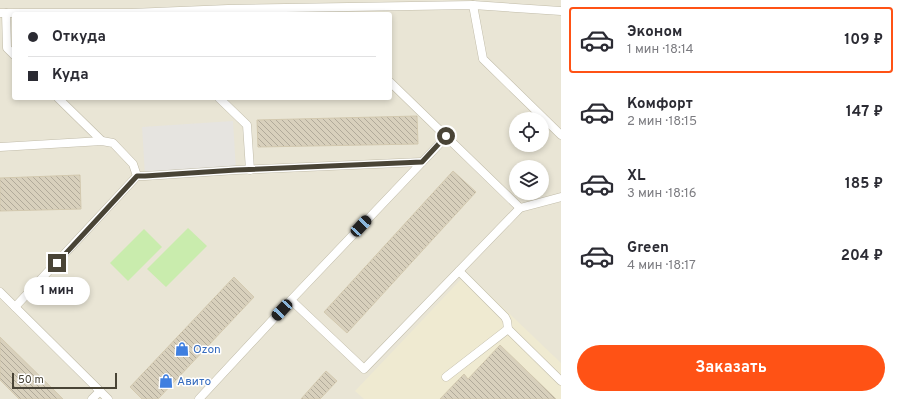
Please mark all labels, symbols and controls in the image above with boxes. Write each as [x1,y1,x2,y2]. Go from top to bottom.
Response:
icon: car [579,22,615,58]
text: Эконом [627,23,682,42]
text: Откуда [52,28,106,47]
text: 109 ₽ [844,31,883,50]
text: 1 мин · 18:14 [627,42,694,58]
text: Куда [52,66,89,85]
icon: car [579,94,615,130]
text: Комфорт [627,95,693,114]
text: 147 ₽ [846,103,883,122]
map controls [509,112,549,200]
button: locate [509,112,549,152]
text: 2 мин · 18:15 [627,114,697,130]
route start [437,127,455,145]
button: layers [509,160,549,200]
icon: car [579,166,615,202]
text: XL [627,167,645,186]
text: 185 ₽ [845,175,883,194]
text: 3 мин · 18:16 [627,186,697,202]
car [348,213,374,239]
icon: car [579,238,615,274]
text: Green [627,239,669,258]
text: 204 ₽ [841,247,883,266]
route end [48,254,66,272]
text: 4 мин · 18:17 [627,258,696,274]
callout: 1 мин [24,277,90,305]
text: 1 мин [40,283,74,299]
car [269,297,295,323]
shop icon: Ozon [174,341,190,357]
place label: Ozon [193,342,221,358]
button: Заказать [577,345,885,391]
scale bar [12,371,117,390]
text: 50 m [18,373,44,387]
shop icon: Авито [158,373,174,389]
place label: Авито [177,374,211,390]

